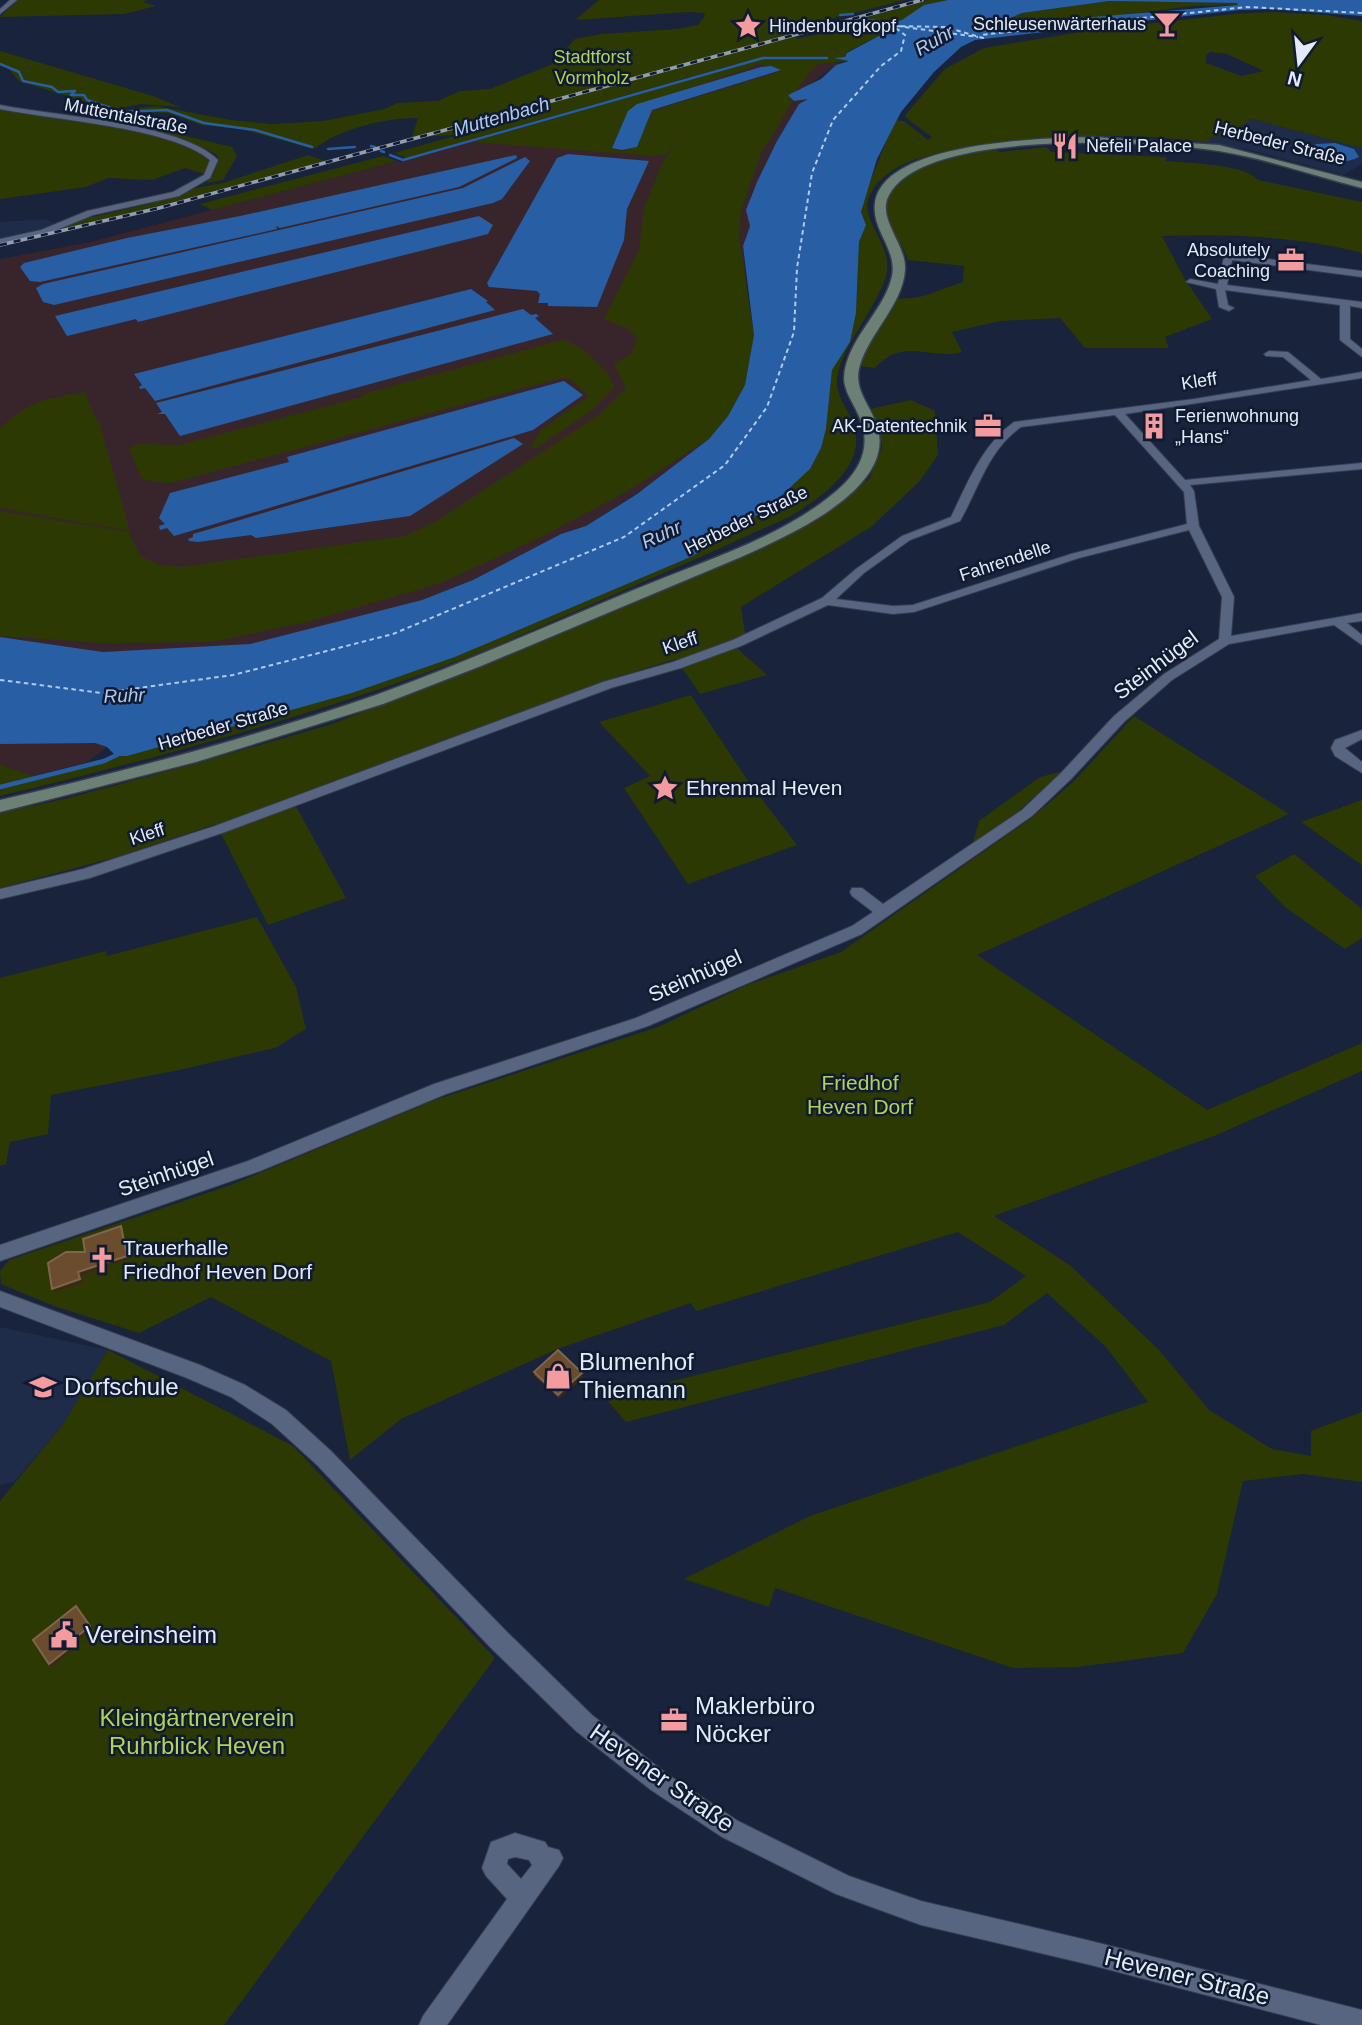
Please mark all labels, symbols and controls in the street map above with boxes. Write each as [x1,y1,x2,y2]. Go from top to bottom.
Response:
bar icon: Schleusenwärterhaus [1152,9,1182,39]
place icon: Hindenburgkopf [733,11,763,41]
place label: Schleusenwärterhaus [973,14,1146,34]
place label: Hindenburgkopf [769,16,897,36]
water label: Ruhr [911,21,958,60]
north arrow [1264,28,1334,98]
park label: Stadtforst Vormholz [553,47,631,88]
text: N [1285,67,1304,91]
water label: Muttenbach [451,93,552,140]
street label: Muttentalstraße [63,94,189,138]
street label: Herbeder Straße [1213,117,1347,169]
restaurant icon: Nefeli Palace [1050,131,1080,161]
place label: Nefeli Palace [1086,136,1192,156]
place label: Absolutely Coaching [1187,240,1270,281]
office icon: Absolutely Coaching [1276,245,1306,275]
street label: Kleff [1180,368,1219,394]
place label: Ferienwohnung „Hans“ [1175,406,1299,447]
office icon: AK-Datentechnik [973,411,1003,441]
building icon: Ferienwohnung „Hans“ [1139,411,1169,441]
place label: AK-Datentechnik [832,416,968,436]
street label: Herbeder Straße [681,482,811,558]
water label: Ruhr [638,516,685,553]
street label: Fahrendelle [957,537,1053,585]
street label: Steinhügel [1109,626,1202,704]
street label: Kleff [660,627,701,658]
water label: Ruhr [103,684,146,707]
street label: Herbeder Straße [156,698,290,754]
place icon: Ehrenmal Heven [650,773,680,803]
place label: Ehrenmal Heven [686,776,842,799]
street label: Kleff [127,819,168,849]
street label: Steinhügel [645,945,745,1006]
park label: Friedhof Heven Dorf [807,1071,913,1118]
street label: Steinhügel [115,1146,217,1201]
place label: Trauerhalle Friedhof Heven Dorf [123,1236,312,1283]
church icon: Trauerhalle Friedhof Heven Dorf [87,1245,117,1275]
place label: Blumenhof Thiemann [579,1348,694,1403]
shop icon: Blumenhof Thiemann [543,1361,573,1391]
school or university icon: Dorfschule [28,1372,58,1402]
place label: Dorfschule [64,1373,179,1400]
public building icon: Vereinsheim [49,1620,79,1650]
place label: Vereinsheim [85,1621,217,1648]
place label: Maklerbüro Nöcker [695,1692,815,1747]
park label: Kleingärtnerverein Ruhrblick Heven [100,1704,294,1759]
office icon: Maklerbüro Nöcker [659,1705,689,1735]
street label: Hevener Straße [585,1718,739,1837]
street label: Hevener Straße [1102,1943,1273,2010]

